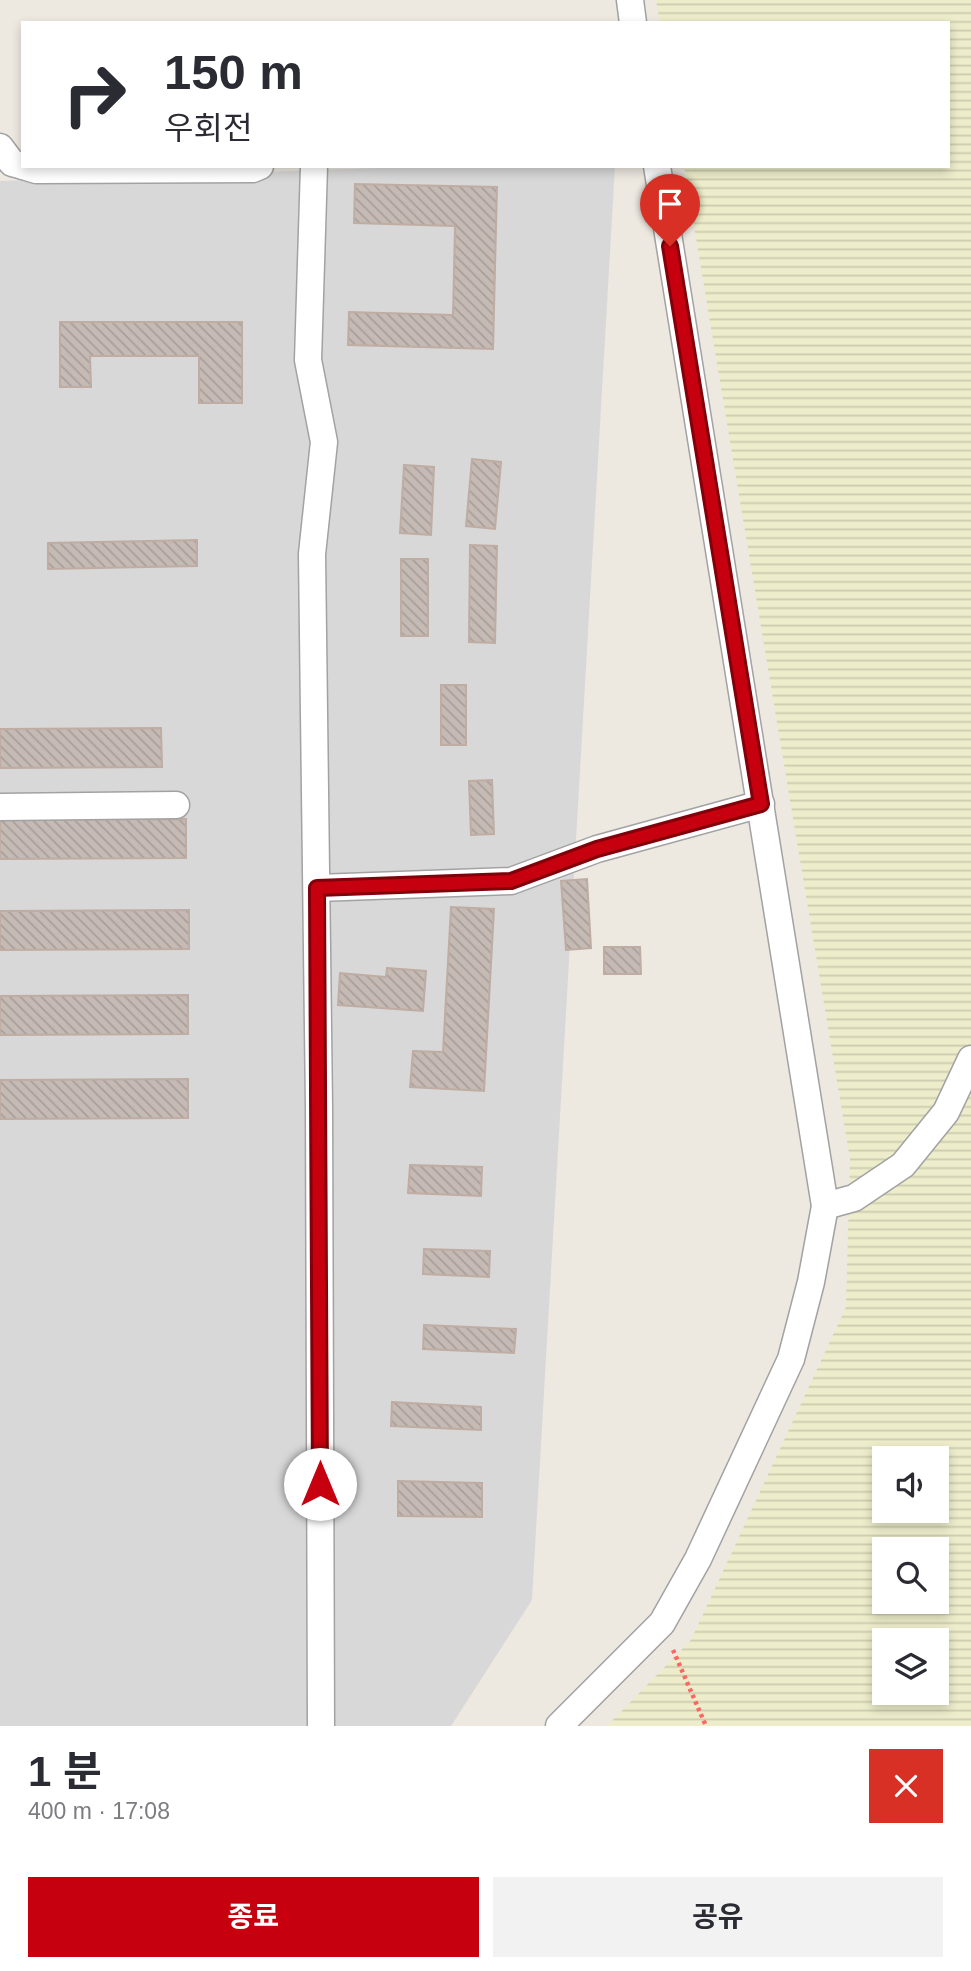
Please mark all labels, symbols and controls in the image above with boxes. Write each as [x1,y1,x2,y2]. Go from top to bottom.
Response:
text: 150 m [164,45,303,99]
icon: right [49,49,140,140]
text: 우회전 [164,110,252,146]
pin [640,174,700,246]
icon: arrive [651,185,689,223]
map controls [872,1446,949,1705]
button: sound [872,1446,949,1523]
position arrow [283,1447,357,1521]
button: search [872,1537,949,1614]
button: layers [872,1628,949,1705]
text: 1 분 [28,1748,102,1795]
button: close [869,1749,943,1823]
text: 400 m · 17:08 [28,1798,170,1824]
button: 종료 [28,1877,479,1957]
button: 공유 [493,1877,943,1957]

